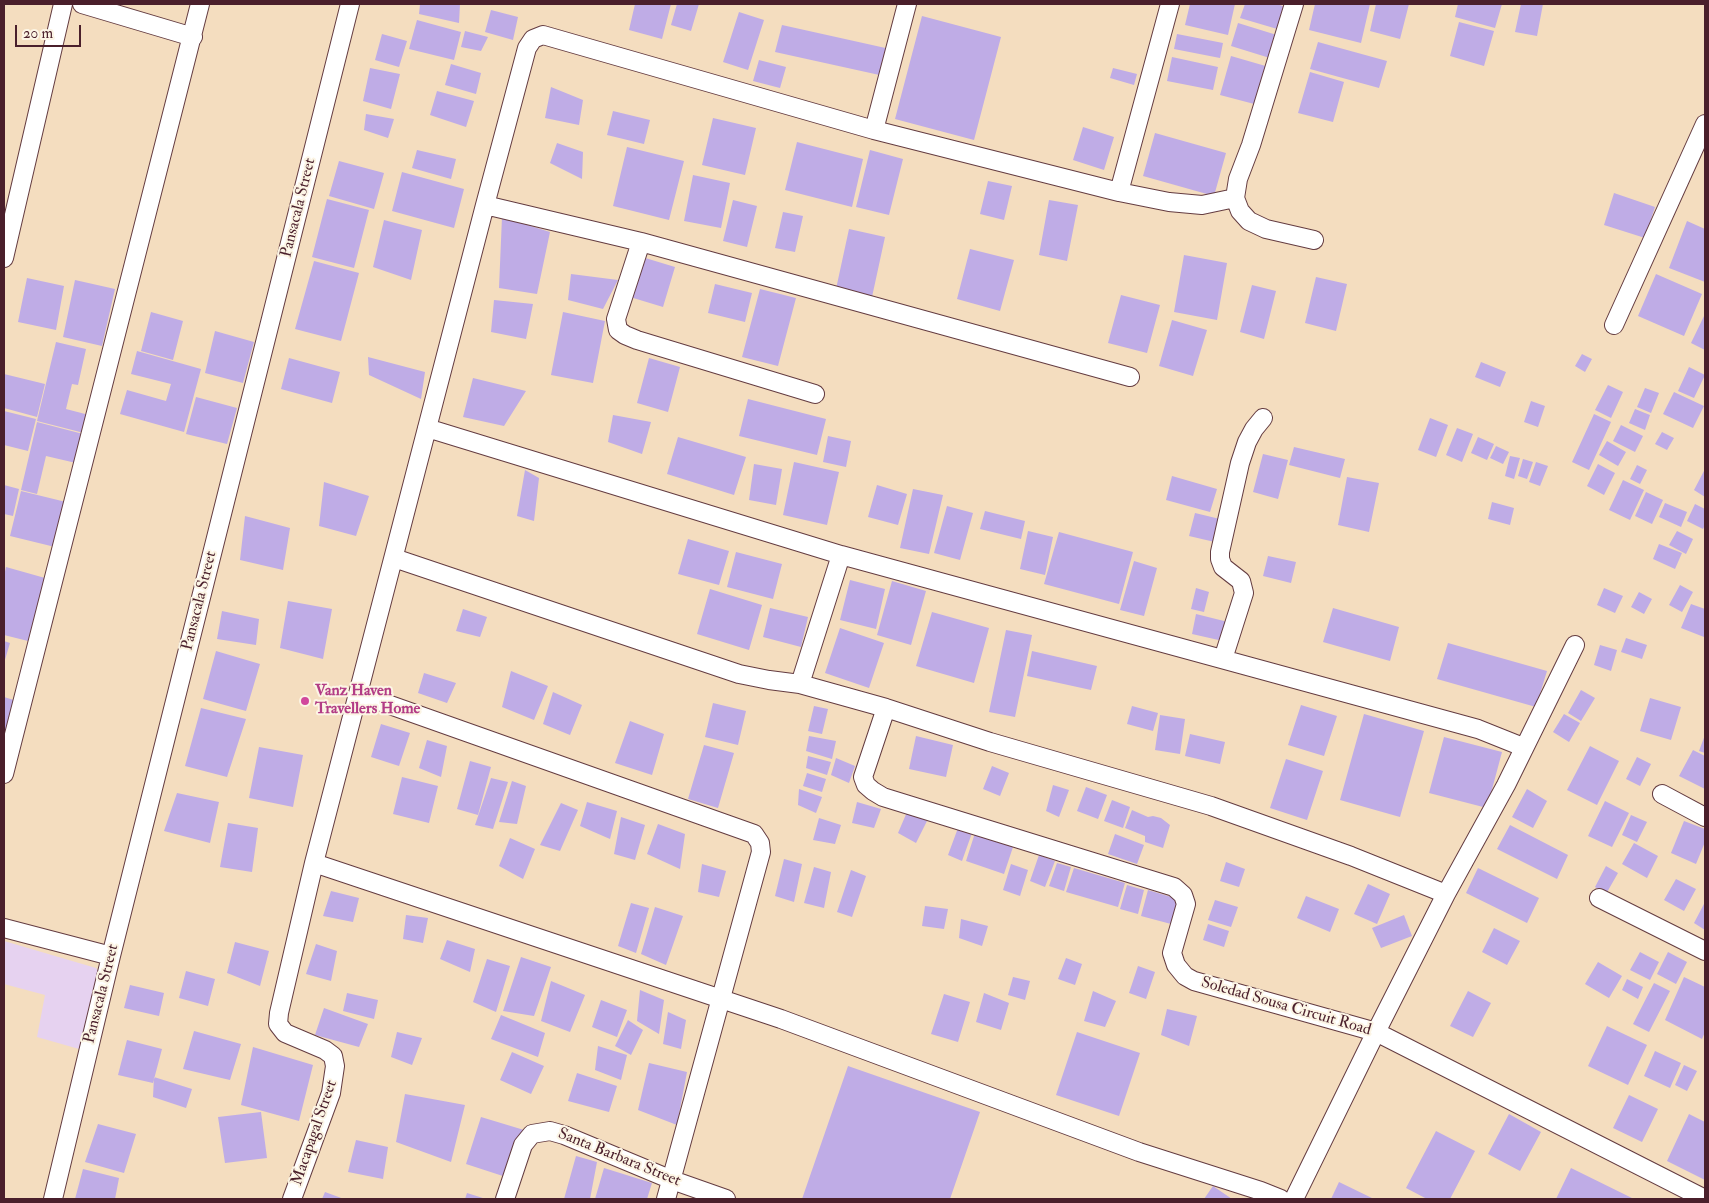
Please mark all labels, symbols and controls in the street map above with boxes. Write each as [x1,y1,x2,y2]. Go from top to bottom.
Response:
scale bar [18,15,84,47]
text: 20 m [23,24,53,43]
street label: Pansacala Street [277,156,321,260]
street label: Pansacala Street [178,549,222,653]
place label: Vanz Haven Travellers Home [315,682,420,720]
marker: Vanz Haven Travellers Home [299,695,311,707]
street label: Pansacala Street [80,942,124,1046]
street label: Soledad Sousa Circuit Road [1199,974,1373,1040]
street label: Macapagal Street [288,1078,342,1188]
street label: Santa Barbara Street [555,1125,683,1191]

